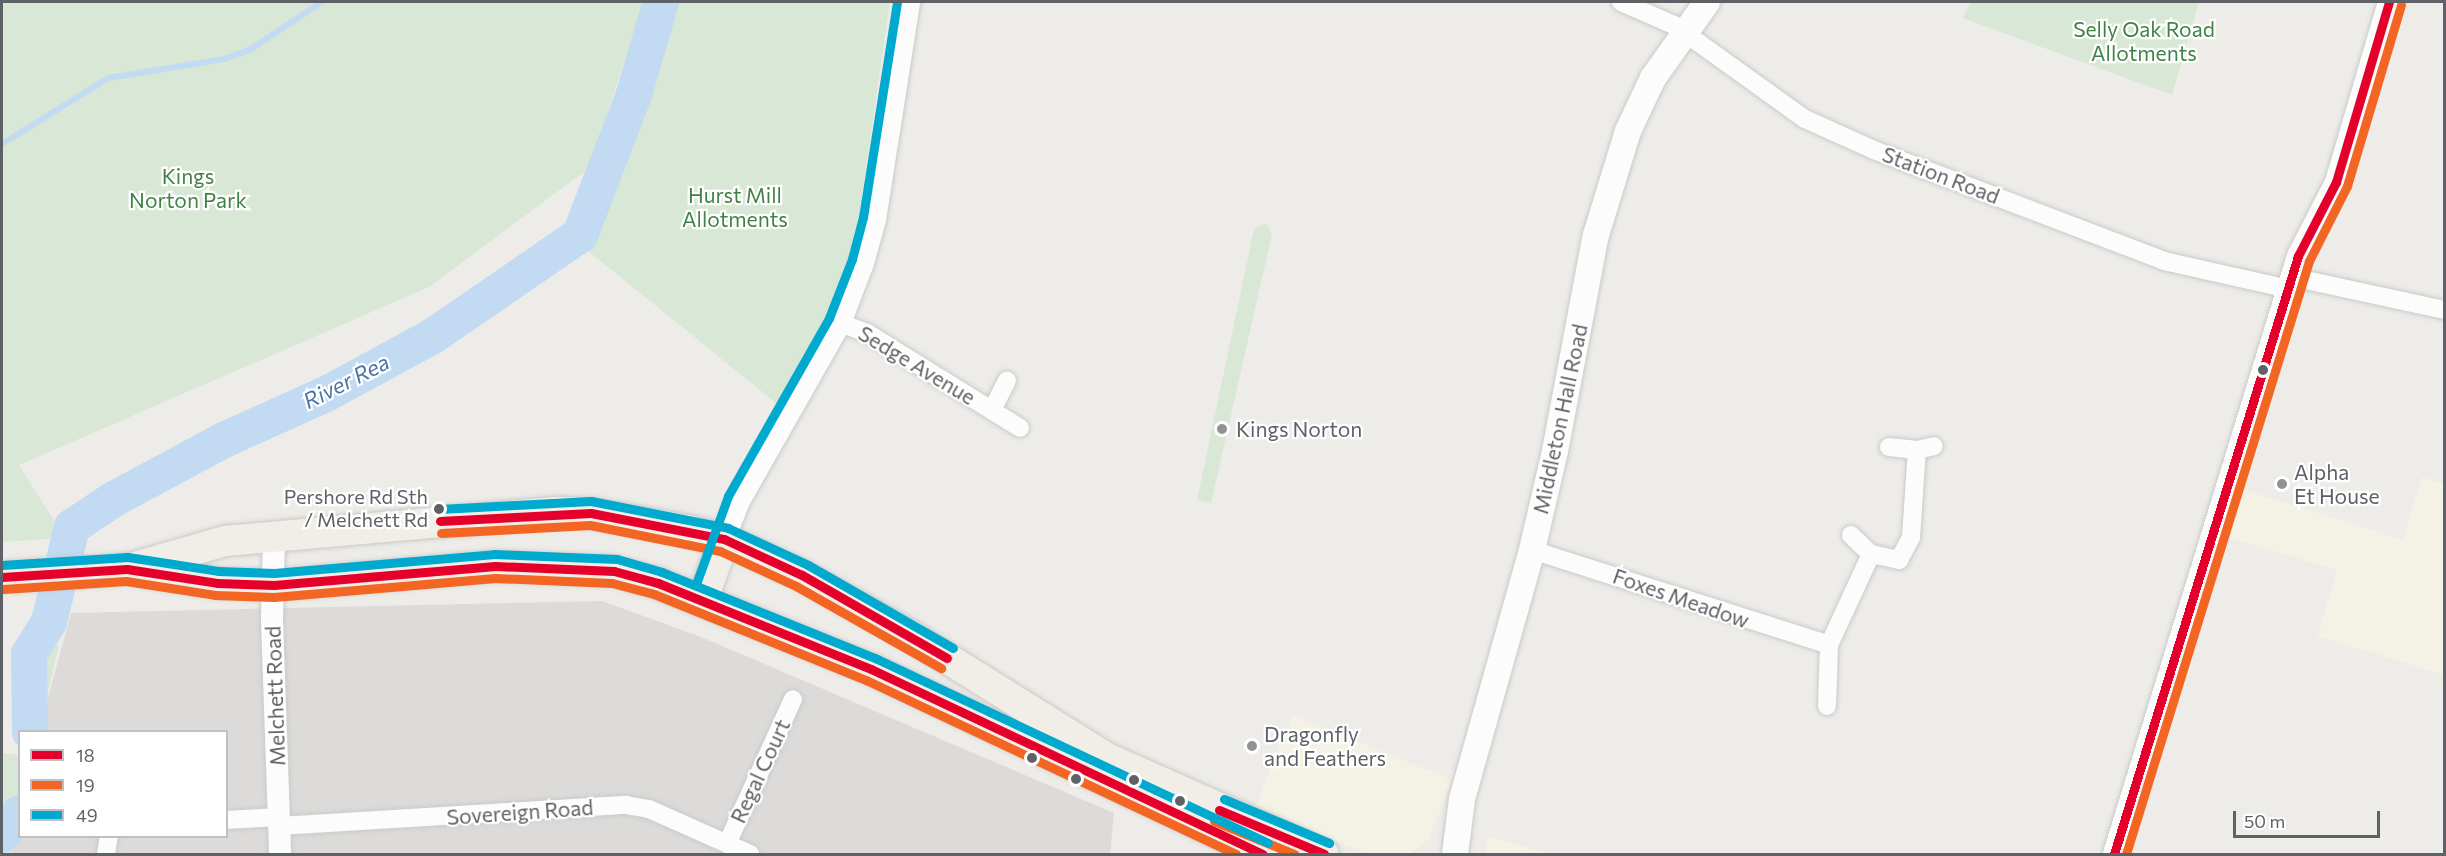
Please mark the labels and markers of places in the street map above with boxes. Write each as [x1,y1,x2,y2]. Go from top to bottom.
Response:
unlabelled marker [2257,364,2269,376]
place label: Kings Norton [1236,416,1362,442]
marker: Kings Norton [1213,420,1231,438]
place label: Alpha Et House [2294,459,2380,509]
marker: Alpha Et House [2275,477,2289,491]
place label: Pershore Rd Sth / Melchett Rd [284,485,428,532]
marker: Pershore Rd Sth / Melchett Rd [433,503,445,515]
place label: Dragonfly and Feathers [1264,721,1386,771]
marker: Dragonfly and Feathers [1245,739,1259,753]
unlabelled marker [1026,752,1038,764]
unlabelled marker [1070,773,1082,785]
unlabelled marker [1128,774,1140,786]
unlabelled marker [1174,795,1186,807]

